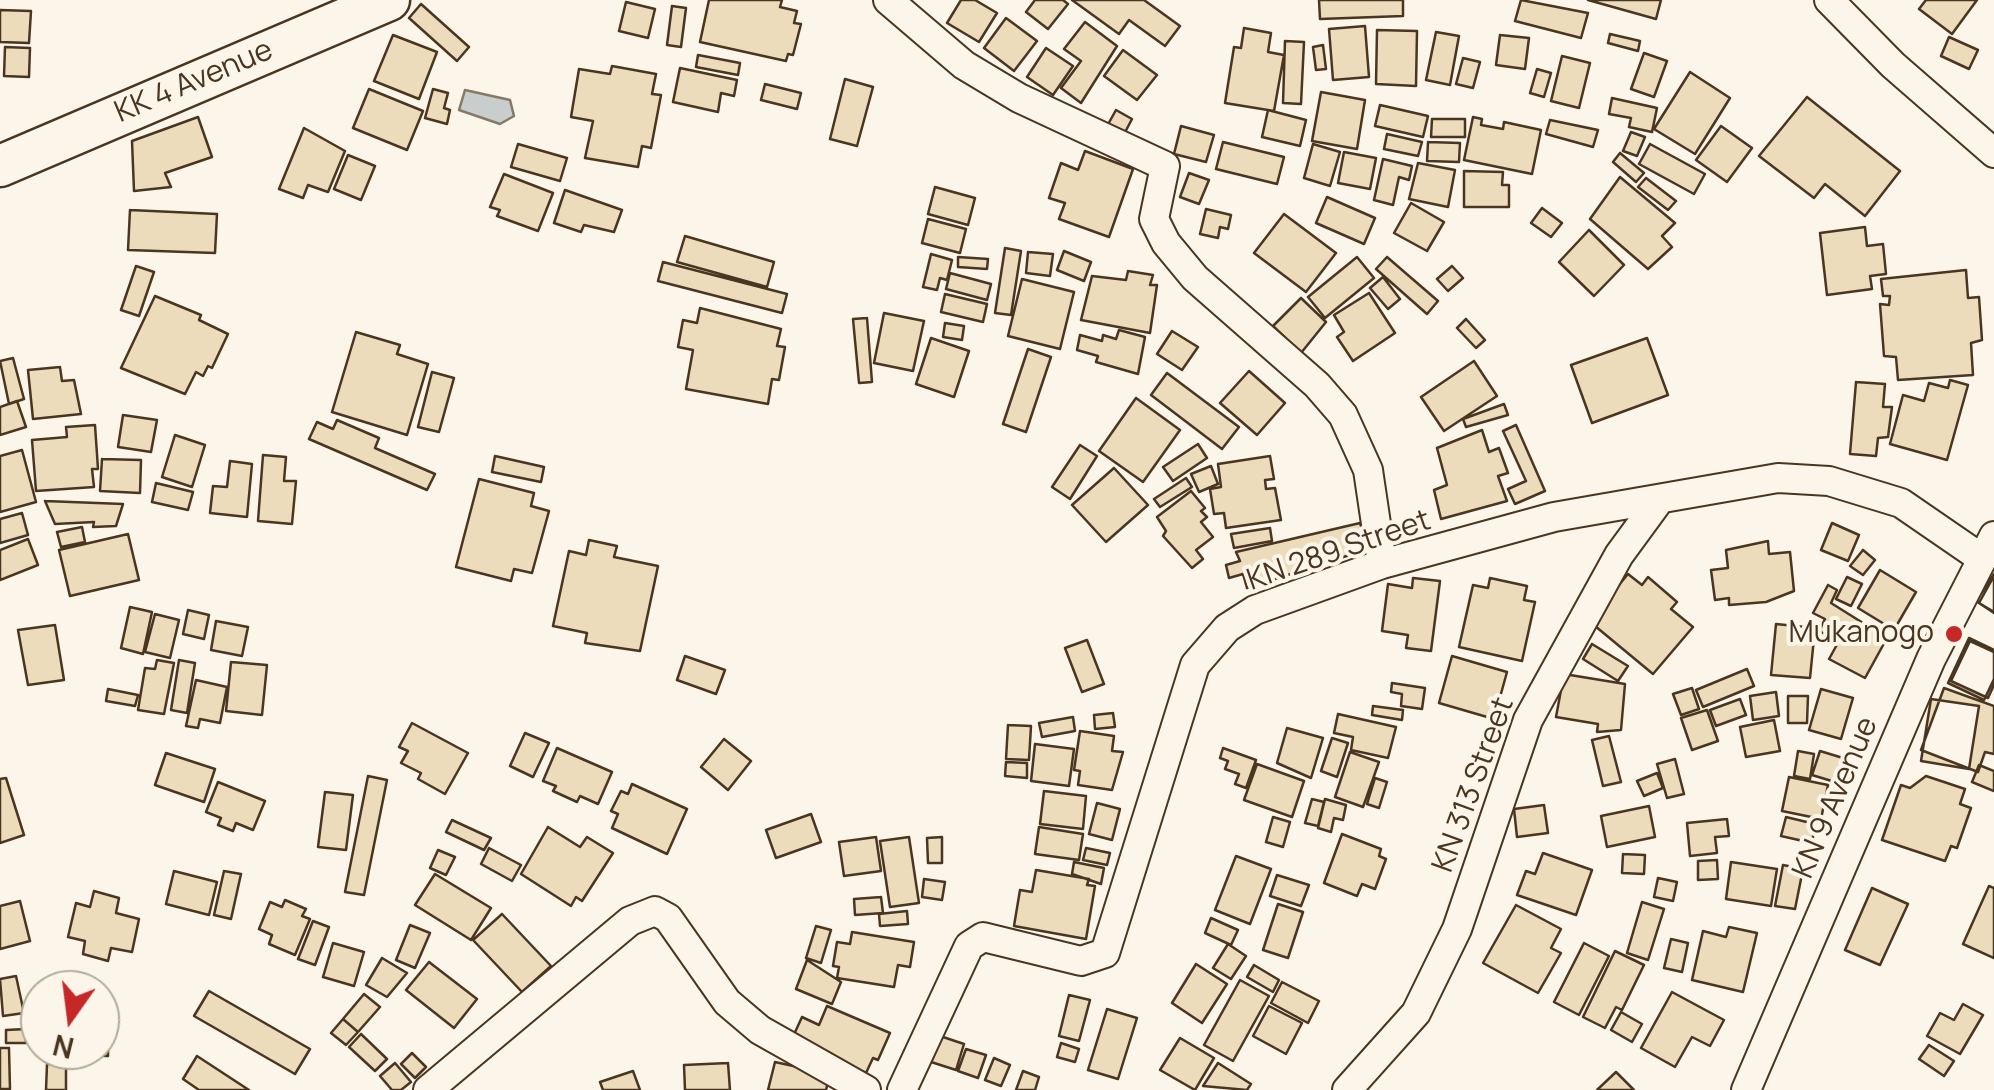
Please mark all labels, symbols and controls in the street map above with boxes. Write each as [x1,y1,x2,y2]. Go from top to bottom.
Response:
street label: KK 4 Avenue [110,33,278,131]
street label: KN 289 Street [1243,503,1435,599]
place label: Mukanogo [1788,616,1934,652]
marker: Mukanogo [1943,623,1965,645]
street label: KN 313 Street [1426,693,1522,877]
street label: KN 9 Avenue [1786,712,1886,884]
north arrow [20,970,120,1070]
text: N [49,1026,78,1068]

